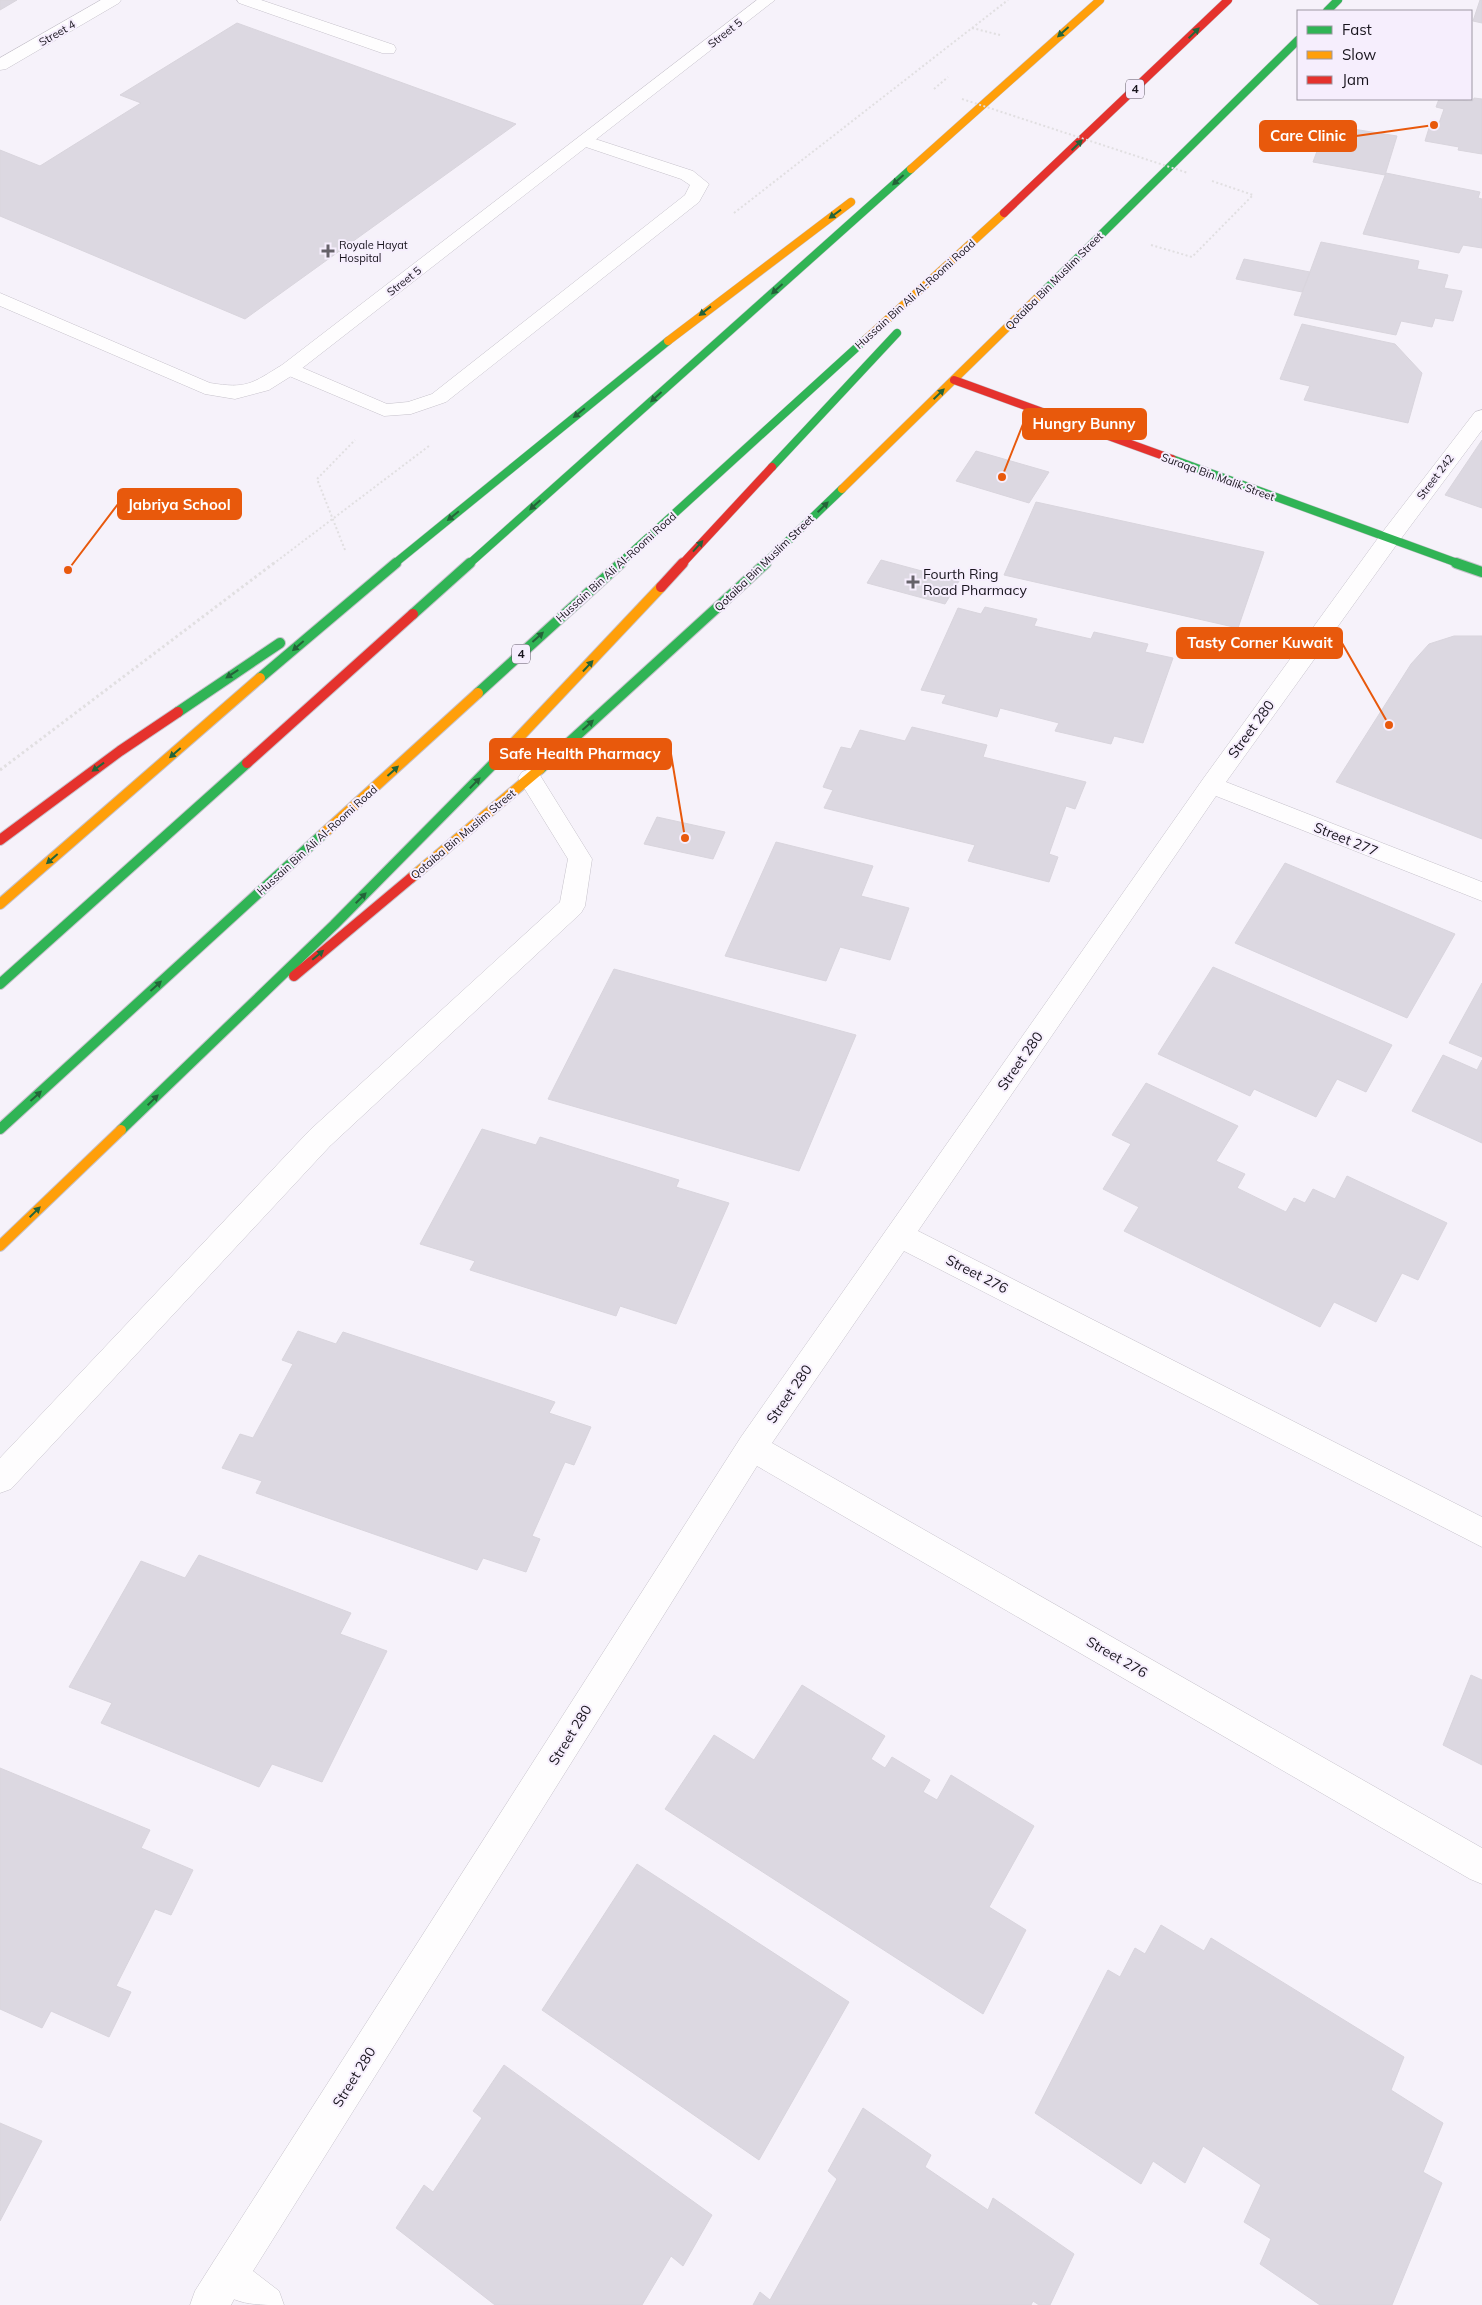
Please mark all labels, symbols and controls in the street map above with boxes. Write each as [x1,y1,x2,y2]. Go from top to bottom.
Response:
legend [1297,10,1472,100]
street label: Street 5 [705,15,745,51]
street label: Street 4 [36,17,78,49]
text: Fast [1342,20,1372,39]
one-way arrow [1057,27,1070,38]
one-way arrow [1188,27,1200,39]
text: Slow [1342,45,1376,64]
text: Jam [1342,70,1369,89]
road number: 4 [1126,80,1144,98]
callout: Care Clinic [1260,121,1356,151]
text: Care Clinic [1270,126,1346,145]
one-way arrow [1070,139,1082,151]
one-way arrow [892,175,905,186]
one-way arrow [829,208,842,219]
street label: Qotaiba Bin Muslim Street [1002,229,1106,333]
street label: Hussain Bin Ali Al-Roomi Road [852,236,978,352]
place label: Royale Hayat Hospital [339,238,408,265]
marker: Royale Hayat Hospital [321,244,335,258]
street label: Street 5 [384,263,424,299]
one-way arrow [772,283,784,295]
one-way arrow [699,306,712,317]
one-way arrow [933,388,945,400]
one-way arrow [650,391,662,402]
one-way arrow [573,408,586,419]
callout: Hungry Bunny [1023,409,1146,439]
text: Hungry Bunny [1033,414,1136,433]
street label: Suraqa Bin Malik Street [1159,450,1277,504]
street label: Street 242 [1413,451,1457,502]
callout: Jabriya School [118,489,241,519]
text: Jabriya School [127,495,231,514]
one-way arrow [528,500,541,511]
one-way arrow [816,501,828,513]
street label: Hussain Bin Ali Al-Roomi Road [553,509,679,625]
one-way arrow [447,511,460,522]
street label: Qotaiba Bin Muslim Street [711,512,817,614]
one-way arrow [692,541,704,553]
place label: Fourth Ring Road Pharmacy [923,565,1027,599]
marker: Fourth Ring Road Pharmacy [907,576,919,588]
callout: Tasty Corner Kuwait [1177,628,1342,658]
one-way arrow [532,632,545,643]
text: Tasty Corner Kuwait [1187,633,1333,652]
one-way arrow [292,640,304,652]
road number: 4 [512,644,530,664]
one-way arrow [582,660,594,672]
one-way arrow [225,670,238,679]
street label: Street 280 [1224,696,1278,762]
one-way arrow [582,719,594,731]
callout: Safe Health Pharmacy [490,739,671,769]
text: Safe Health Pharmacy [499,744,662,763]
one-way arrow [169,747,182,758]
one-way arrow [91,762,105,772]
one-way arrow [386,765,399,776]
one-way arrow [469,777,481,789]
street label: Hussain Bin Ali Al-Roomi Road [254,782,380,898]
street label: Qotaiba Bin Muslim Street [408,786,518,882]
street label: Street 277 [1311,818,1381,860]
one-way arrow [47,853,59,865]
one-way arrow [355,892,367,904]
one-way arrow [312,950,325,961]
one-way arrow [150,980,162,992]
street label: Street 280 [993,1028,1047,1094]
one-way arrow [30,1090,42,1102]
one-way arrow [146,1094,158,1106]
one-way arrow [29,1206,41,1218]
street label: Street 276 [943,1251,1011,1297]
street label: Street 280 [762,1361,816,1427]
street label: Street 276 [1083,1632,1151,1682]
street label: Street 280 [544,1702,596,1768]
street label: Street 280 [328,2044,380,2110]

